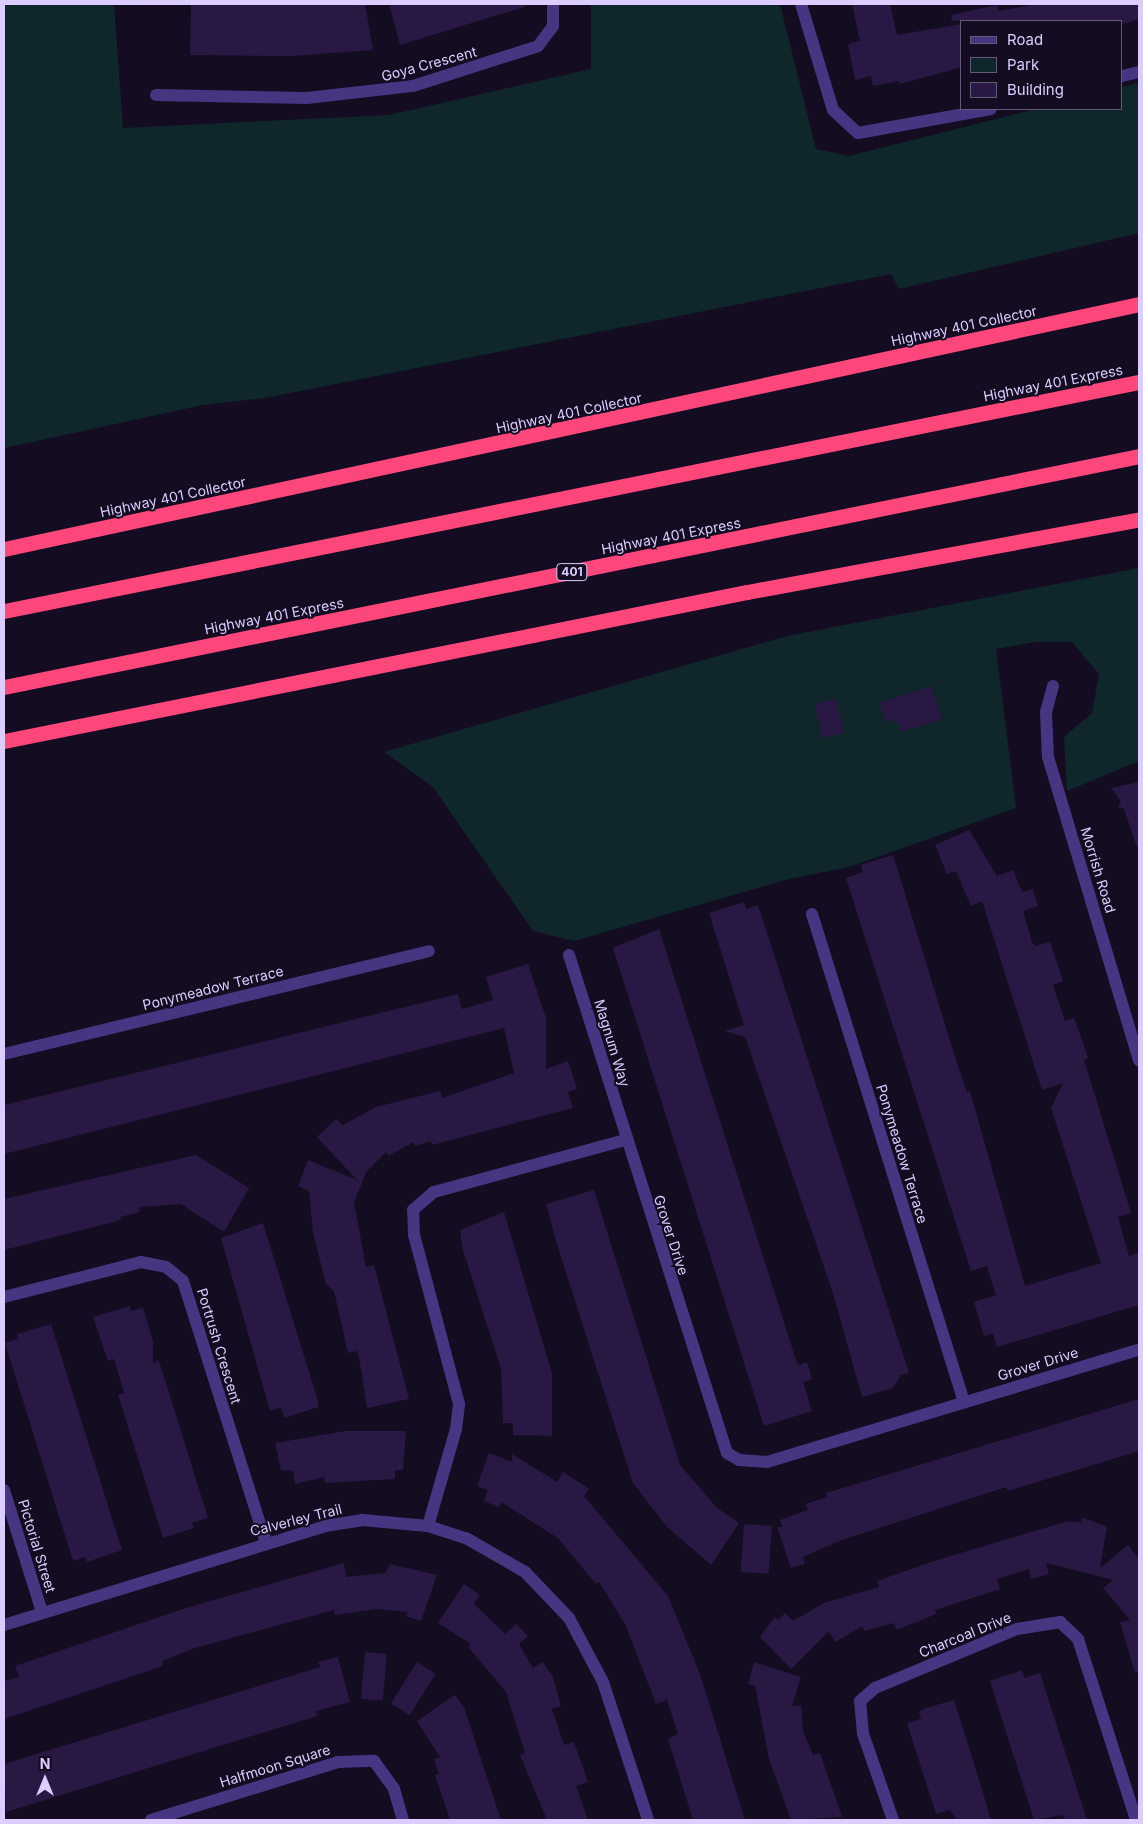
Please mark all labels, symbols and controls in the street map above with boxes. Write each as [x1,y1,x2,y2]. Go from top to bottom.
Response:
legend [960,20,1123,110]
text: Road [1007,30,1043,49]
street label: Goya Crescent [379,43,479,85]
text: Park [1007,55,1039,74]
text: Building [1007,80,1064,99]
street label: Highway 401 Collector [890,302,1038,350]
street label: Highway 401 Express [982,361,1124,405]
street label: Highway 401 Collector [495,389,643,437]
street label: Highway 401 Collector [99,473,247,521]
street label: Highway 401 Express [600,514,742,558]
road number: 401 [556,562,588,582]
street label: Highway 401 Express [203,594,345,638]
street label: Morrish Road [1077,825,1119,915]
street label: Ponymeadow Terrace [141,962,285,1014]
street label: Magnum Way [591,997,633,1089]
street label: Ponymeadow Terrace [873,1082,931,1226]
street label: Grover Drive [650,1193,692,1277]
street label: Portrush Crescent [193,1286,245,1406]
street label: Grover Drive [996,1344,1080,1384]
street label: Pictorial Street [15,1497,59,1595]
street label: Calverley Trail [248,1500,344,1540]
street label: Charcoal Drive [916,1609,1014,1661]
street label: Halfmoon Square [218,1741,332,1791]
north arrow [20,1754,70,1804]
text: N [40,1755,50,1772]

